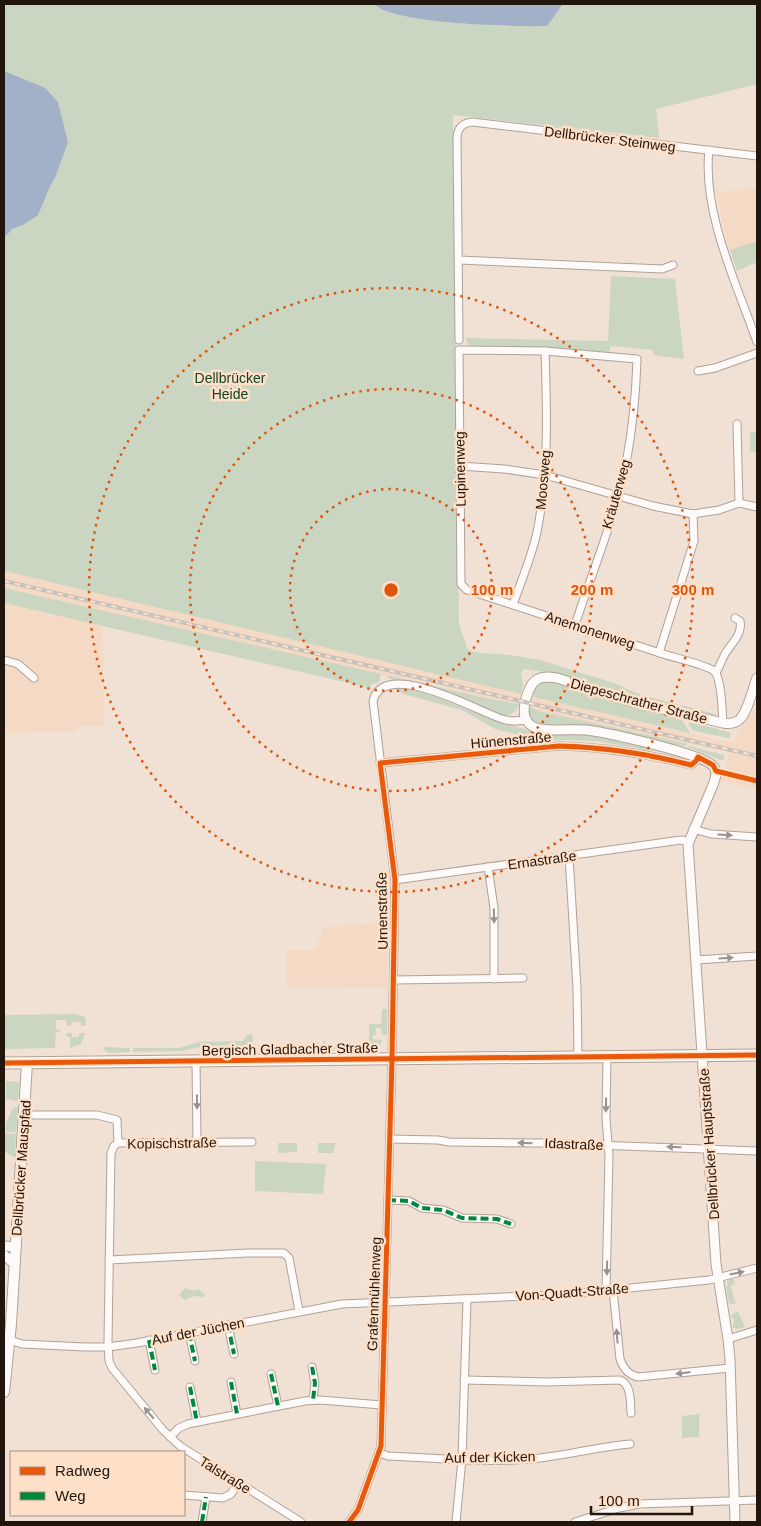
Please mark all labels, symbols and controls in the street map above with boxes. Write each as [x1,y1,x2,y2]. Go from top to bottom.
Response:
street label: Dellbrücker Steinweg [543,123,677,155]
park label: Dellbrücker Heide [195,370,266,402]
street label: Lupinenweg [451,431,469,507]
street label: Moosweg [532,449,554,511]
street label: Kräuterweg [598,457,634,531]
centre of rings [382,581,400,599]
text: 100 m [471,581,513,598]
text: 200 m [571,581,613,598]
text: 300 m [672,581,714,598]
street label: Anemonenweg [543,608,637,652]
street label: Diepeschrather Straße [569,675,709,727]
street label: Hünenstraße [470,728,552,751]
one-way arrow [717,831,733,839]
street label: Ernastraße [507,847,578,873]
street label: Urnenstraße [373,872,391,950]
one-way arrow [490,908,498,924]
one-way arrow [719,954,735,962]
street label: Bergisch Gladbacher Straße [202,1039,379,1059]
street label: Dellbrücker Hauptstraße [696,1068,722,1220]
one-way arrow [193,1094,201,1110]
one-way arrow [602,1098,610,1114]
street label: Dellbrücker Mauspfad [8,1100,34,1236]
street label: Kopischstraße [127,1134,217,1152]
street label: Idastraße [544,1135,604,1153]
one-way arrow [516,1138,532,1146]
one-way arrow [665,1143,681,1151]
street label: Grafenmühlenweg [364,1237,384,1351]
one-way arrow [603,1260,611,1276]
one-way arrow [730,1269,745,1277]
street label: Von-Quadt-Straße [515,1280,629,1304]
street label: Auf der Jüchen [150,1314,246,1348]
one-way arrow [613,1328,621,1344]
one-way arrow [674,1369,690,1377]
one-way arrow [143,1407,154,1420]
street label: Auf der Kicken [444,1448,536,1466]
legend [10,1451,185,1516]
street label: Talstraße [196,1453,254,1497]
text: Radweg [55,1462,110,1479]
scale bar [591,1484,692,1516]
text: Weg [55,1487,86,1504]
text: 100 m [598,1492,640,1509]

